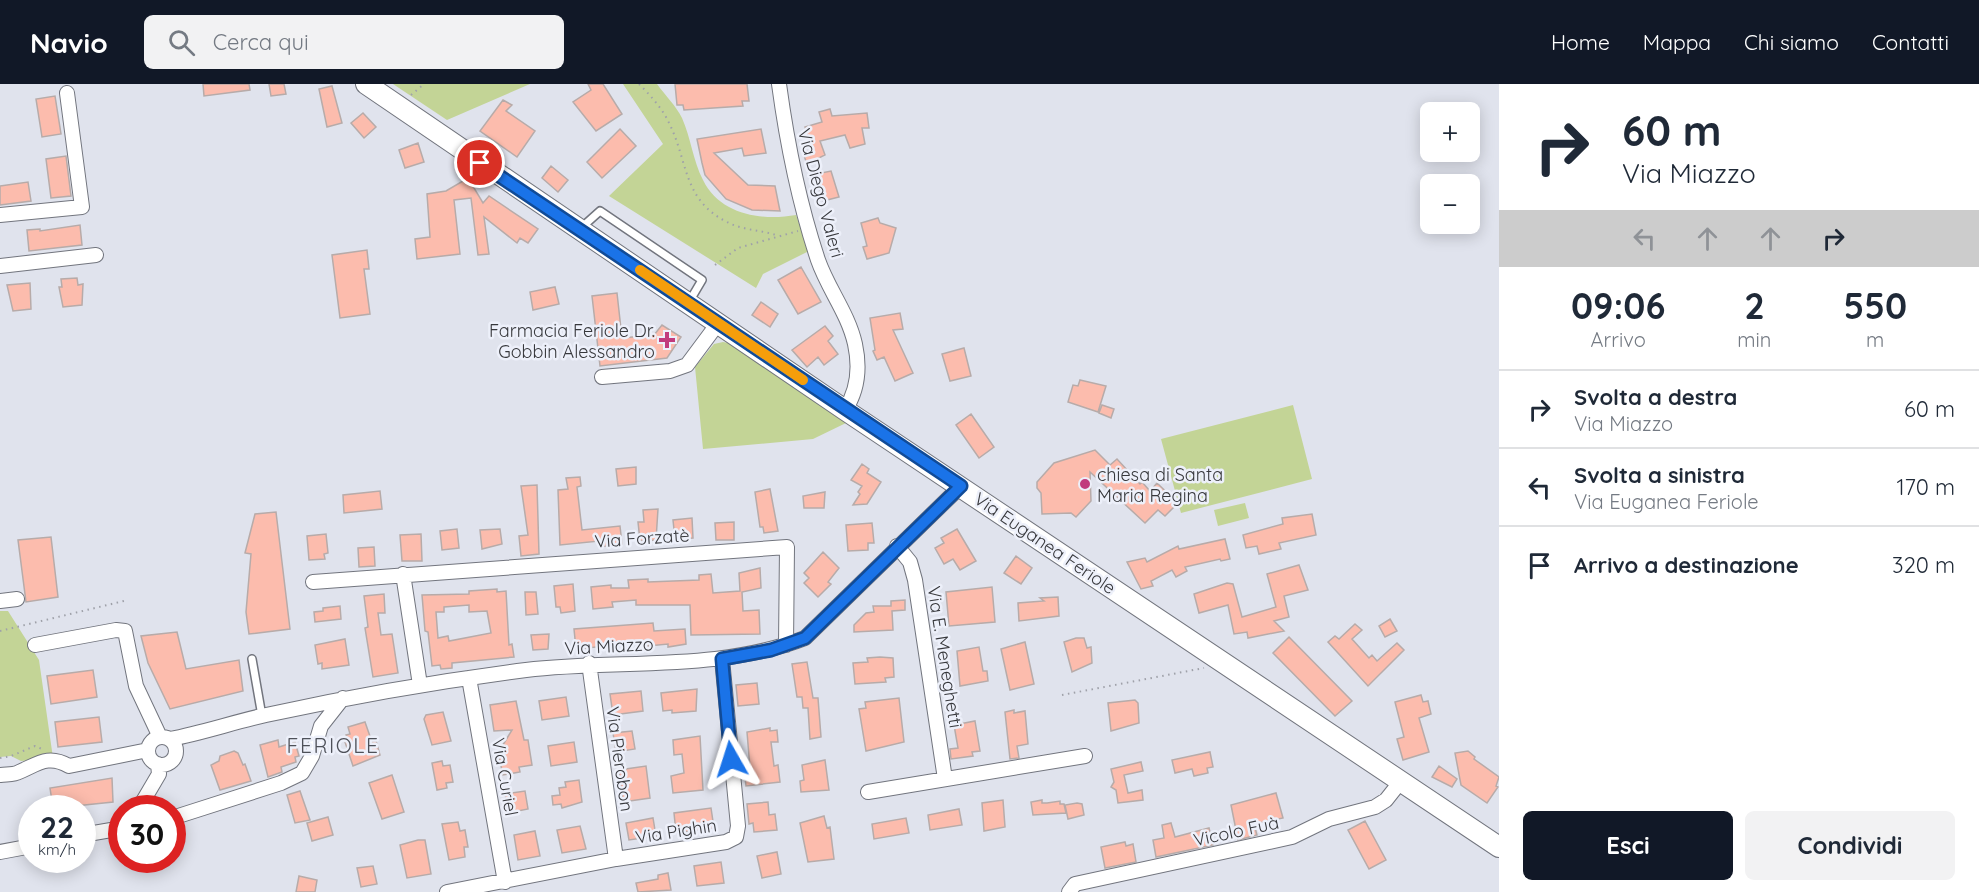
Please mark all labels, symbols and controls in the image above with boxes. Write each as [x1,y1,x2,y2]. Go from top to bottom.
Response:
search box [144,15,564,69]
text: Navio [30,25,108,60]
icon: search [165,26,198,59]
text: Cerca qui [213,28,309,56]
text: Home [1551,29,1610,55]
text: Mappa [1643,29,1711,55]
text: Chi siamo [1744,29,1839,55]
text: Contatti [1872,29,1949,55]
map controls [1420,102,1480,234]
button: + [1420,102,1480,162]
text: 60 m [1622,104,1722,157]
icon: right [1523,108,1601,186]
street label: Via Diego Valeri [793,126,849,260]
pin [454,137,505,188]
icon: arrive [463,146,496,179]
text: Via Miazzo [1622,156,1756,190]
button: − [1420,174,1480,234]
icon: left [1628,222,1661,255]
icon: ahead [1691,222,1724,255]
icon: ahead [1754,222,1787,255]
icon: right [1817,222,1850,255]
text: 09:06 [1571,283,1665,328]
text: 2 [1744,283,1765,328]
text: 550 [1843,283,1907,328]
place label: Farmacia Feriole Dr. Gobbin Alessandro [489,319,655,363]
text: Arrivo [1591,327,1646,352]
text: min [1737,327,1771,352]
text: m [1866,327,1884,352]
marker: Farmacia Feriole Dr. Gobbin Alessandro [660,333,674,347]
text: Svolta a destra [1574,383,1737,411]
icon: right [1523,393,1556,426]
text: 60 m [1904,395,1955,423]
text: Via Miazzo [1574,411,1673,436]
text: Svolta a sinistra [1574,461,1745,489]
place label: chiesa di Santa Maria Regina [1097,463,1223,507]
icon: left [1523,471,1556,504]
text: 170 m [1896,473,1955,501]
marker: chiesa di Santa Maria Regina [1078,477,1092,491]
street label: Via Euganea Feriole [970,487,1120,599]
text: Via Euganea Feriole [1574,489,1759,514]
street label: Via Forzatè [594,523,690,553]
icon: arrive [1523,549,1556,582]
text: Arrivo a destinazione [1574,551,1799,579]
text: 320 m [1892,551,1955,579]
street label: Via E. Meneghetti [922,584,968,730]
street label: Via Miazzo [564,632,654,660]
street label: Via Pierobon [601,705,639,813]
position arrow [699,727,763,791]
district label: FERIOLE [287,732,379,758]
street label: Via Curiel [487,736,523,818]
speed limit sign: 30 [108,795,186,873]
text: 22 [40,808,74,846]
street label: Vicolo Fuà [1191,811,1281,851]
button: Esci [1523,811,1733,880]
button: Condividi [1745,811,1955,880]
street label: Via Pighin [634,813,718,849]
text: km/h [38,840,76,859]

